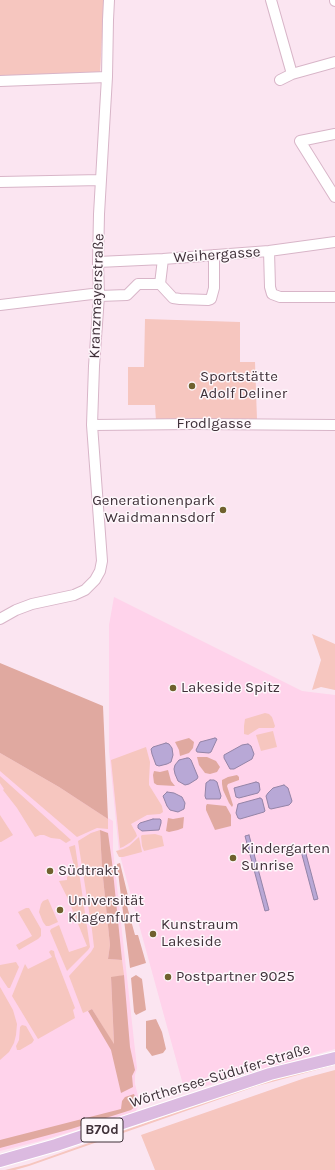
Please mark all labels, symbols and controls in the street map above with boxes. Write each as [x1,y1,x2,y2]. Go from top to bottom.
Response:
street label: Kranzmayerstraße [86,233,108,359]
street label: Weihergasse [173,243,261,267]
place label: Sportstätte Adolf Deliner [200,368,287,403]
marker: Sportstätte Adolf Deliner [187,381,197,391]
street label: Frodlgasse [177,415,251,433]
place label: Generationenpark Waidmannsdorf [92,492,215,527]
marker: Generationenpark Waidmannsdorf [218,505,228,515]
place label: Lakeside Spitz [181,679,280,697]
marker: Lakeside Spitz [168,683,178,693]
place label: Kindergarten Sunrise [241,840,330,875]
marker: Kindergarten Sunrise [228,853,238,863]
place label: Südtrakt [58,862,118,880]
marker: Südtrakt [45,866,55,876]
place label: Universität Klagenfurt [68,892,144,927]
marker: Universität Klagenfurt [55,905,65,915]
place label: Kunstraum Lakeside [161,916,239,951]
marker: Kunstraum Lakeside [148,929,158,939]
place label: Postpartner 9025 [176,968,295,986]
marker: Postpartner 9025 [163,972,173,982]
street label: Wörthersee-Südufer-Straße [128,1040,312,1112]
road number: B70d [81,1118,123,1142]

